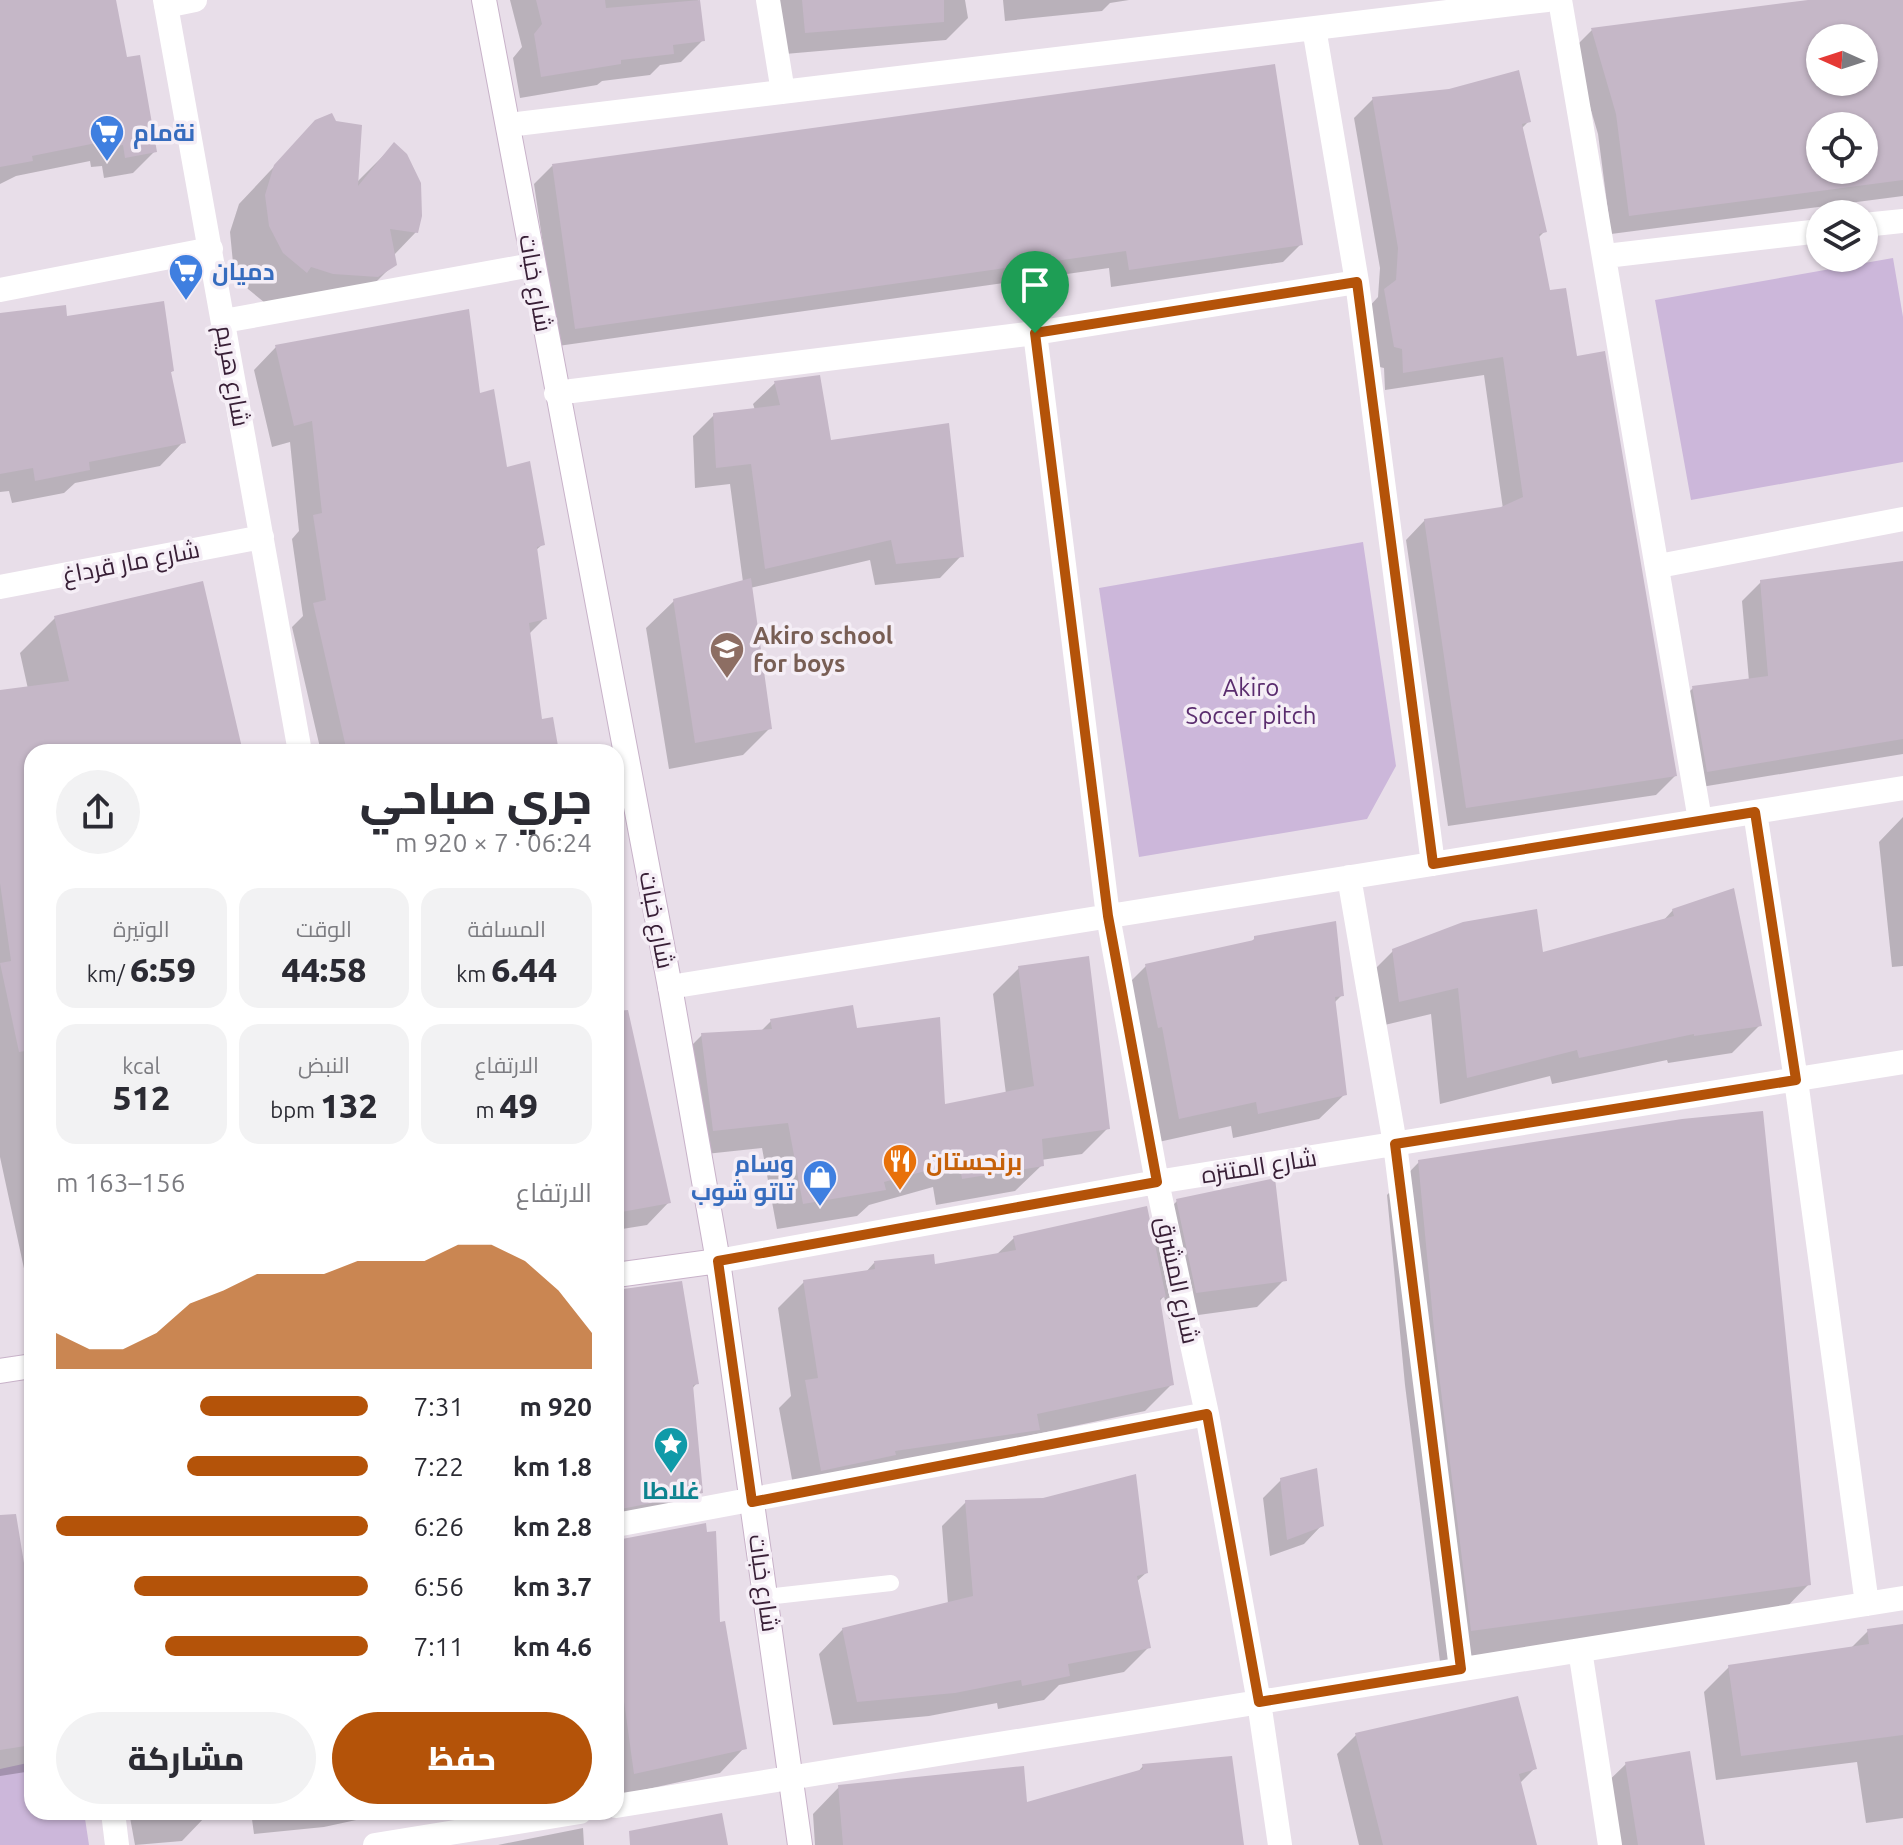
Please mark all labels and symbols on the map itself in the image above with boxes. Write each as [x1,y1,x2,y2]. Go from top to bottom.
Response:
north arrow [1806,24,1878,96]
supermarket icon: نةمام [88,113,126,163]
place label: نةمام [133,119,195,149]
street label: شارع خبات [511,232,558,334]
pin [1001,251,1069,333]
supermarket icon: دميان [167,252,205,302]
place label: دميان [212,258,275,286]
street label: شارع هريم [208,323,255,429]
street label: شارع مار قرداغ [60,535,203,591]
place label: Akiro school for boys [753,622,893,677]
school or university icon: Akiro school for boys [708,630,746,680]
park label: Akiro Soccer pitch [1186,674,1316,729]
street label: شارع خبات [631,869,680,971]
restaurant icon: برنجستان [881,1142,919,1192]
street label: شارع المتنزه [1199,1144,1319,1191]
place label: برنجستان [926,1148,1022,1176]
place label: وسام تاتو شوب [691,1150,795,1206]
shop icon: وسام تاتو شوب [801,1158,839,1208]
street label: شارع المشرق [1148,1214,1205,1347]
place icon: غلاطا [652,1425,690,1475]
place label: غلاطا [642,1477,700,1504]
street label: شارع خبات [741,1532,784,1634]

